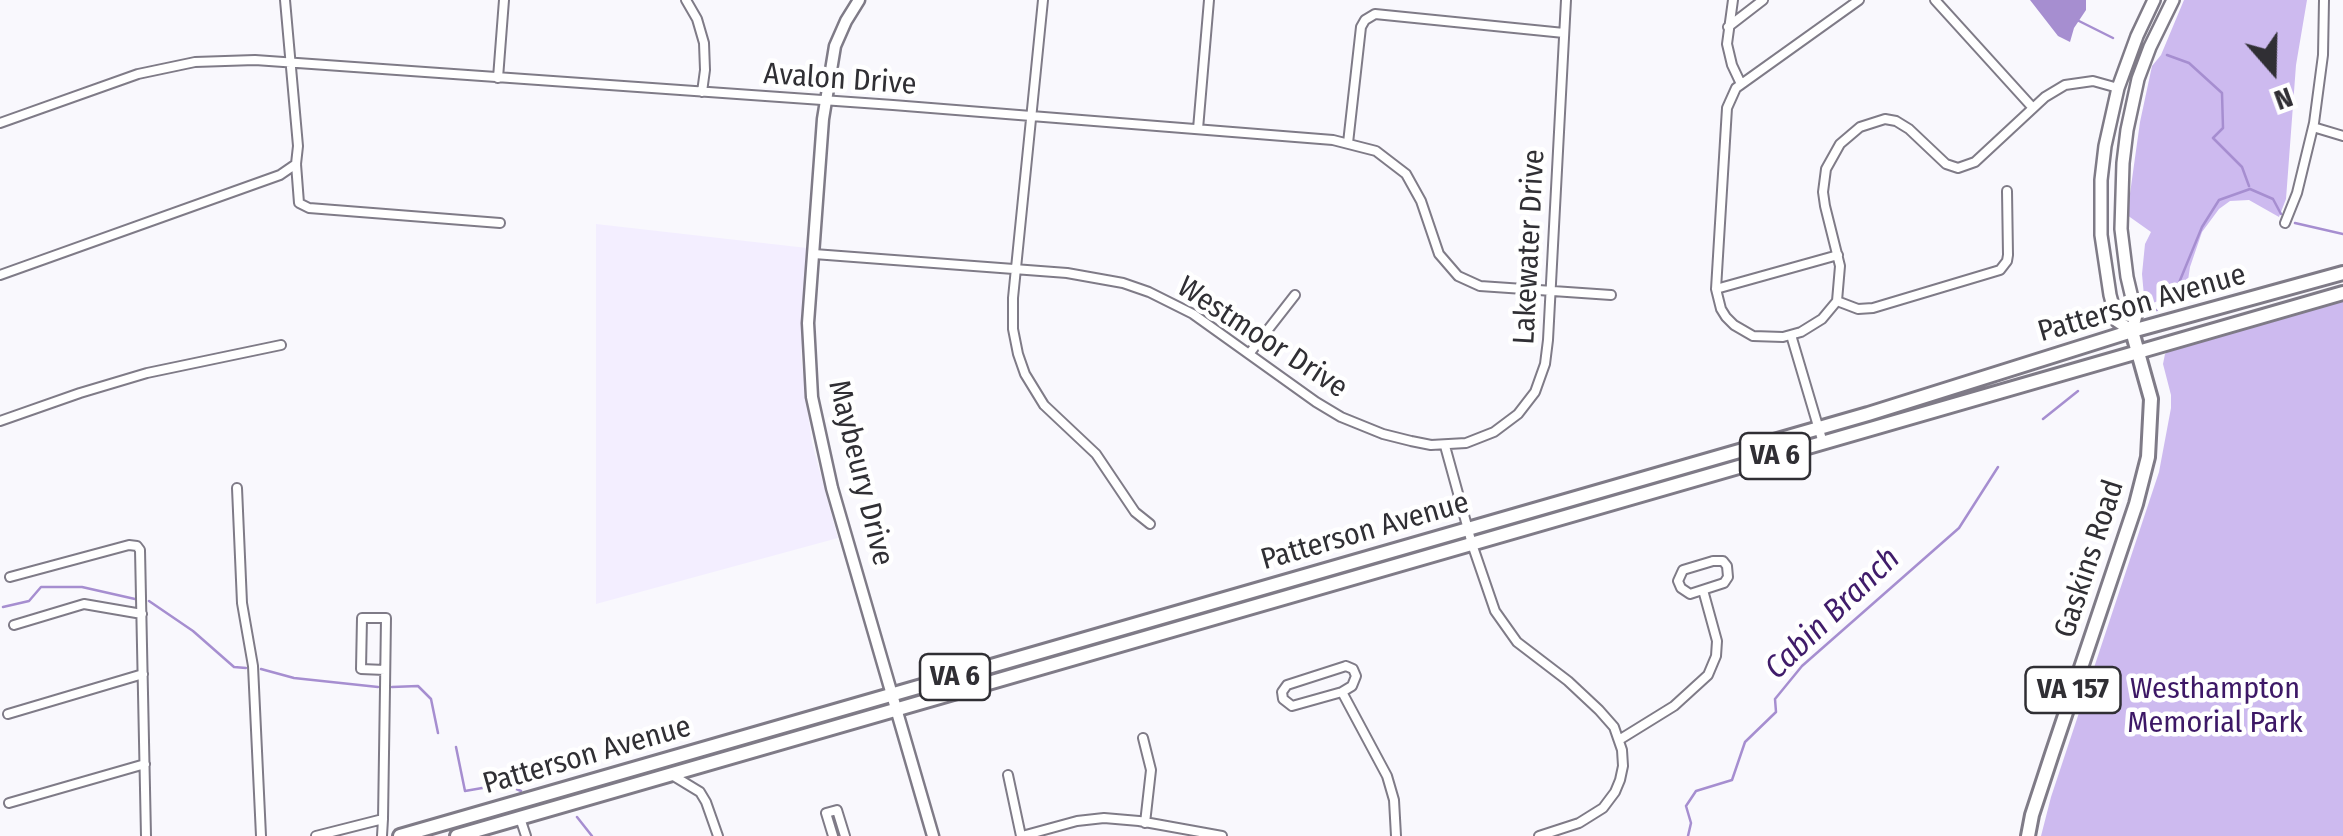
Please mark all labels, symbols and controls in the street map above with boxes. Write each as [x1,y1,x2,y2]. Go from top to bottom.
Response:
north arrow [2223,20,2323,120]
street label: Avalon Drive [762,57,918,103]
text: N [2270,80,2297,117]
street label: Lakewater Drive [1507,148,1553,346]
street label: Patterson Avenue [2034,257,2250,351]
street label: Westmoor Drive [1170,270,1354,406]
street label: Maybeury Drive [820,377,900,569]
road number: VA 6 [1740,433,1810,479]
street label: Gaskins Road [2048,476,2132,642]
street label: Patterson Avenue [1257,485,1473,579]
water label: Cabin Branch [1758,540,1908,688]
road number: VA 6 [920,654,990,700]
road number: VA 157 [2026,667,2120,713]
park label: Westhampton Memorial Park [2127,672,2303,742]
street label: Patterson Avenue [479,709,695,803]

